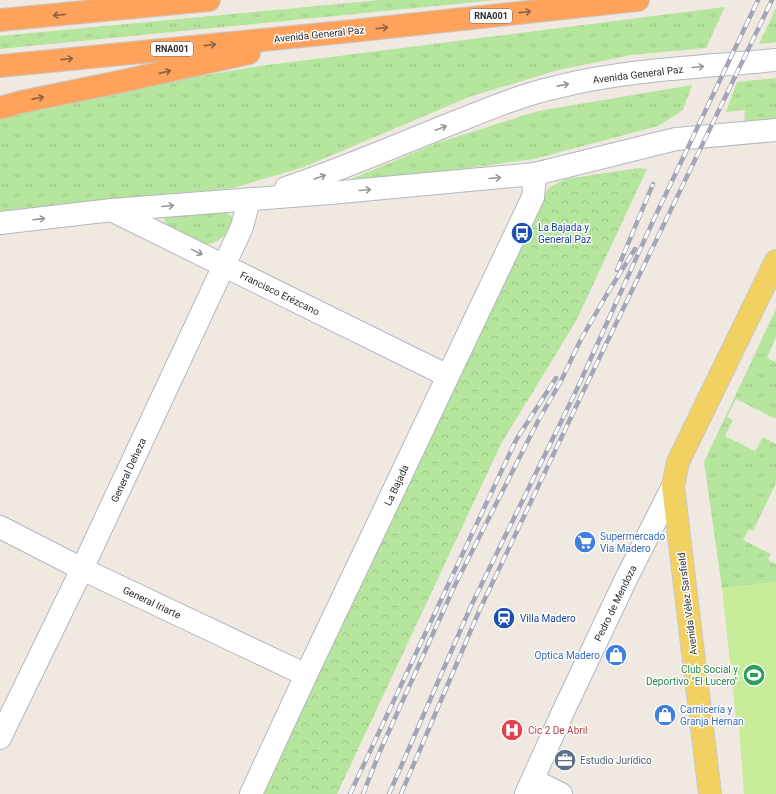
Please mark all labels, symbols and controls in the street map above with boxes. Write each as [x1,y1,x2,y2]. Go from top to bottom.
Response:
road number: RNA001 [470,9,512,23]
one-way arrow [518,9,531,16]
one-way arrow [53,11,66,18]
street label: Avenida General Paz [273,24,365,45]
one-way arrow [375,24,388,32]
road number: RNA001 [151,42,193,56]
one-way arrow [203,42,216,49]
one-way arrow [60,56,73,63]
street label: Avenida General Paz [592,63,684,86]
one-way arrow [691,64,704,71]
one-way arrow [158,67,171,75]
one-way arrow [556,81,569,89]
one-way arrow [31,94,44,102]
one-way arrow [434,123,446,131]
one-way arrow [314,172,326,180]
one-way arrow [488,174,501,182]
one-way arrow [358,186,371,194]
one-way arrow [161,202,174,210]
one-way arrow [32,215,45,223]
bus stop icon: La Bajada y General Paz [509,220,535,246]
place label: La Bajada y General Paz [538,222,591,245]
one-way arrow [191,249,203,257]
street label: Francisco Erézcano [238,269,321,318]
street label: General Deheza [109,436,148,504]
street label: La Bajada [382,463,411,507]
supermarket icon: Supermercado Via Madero [572,529,598,555]
place label: Supermercado Via Madero [600,531,665,554]
street label: Avenida Vélez Sarsfield [676,552,699,656]
street label: Pedro de Mendoza [592,563,639,643]
street label: General Iriarte [121,584,183,621]
station icon: Villa Madero [491,605,517,631]
place label: Villa Madero [520,613,576,624]
shop icon: Optica Madero [603,642,629,668]
place label: Optica Madero [535,650,600,661]
sports icon: Club Social y Deportivo "El Lucero" [741,662,767,688]
place label: Club Social y Deportivo "El Lucero" [646,664,738,687]
shop icon: Carnicería y Granja Hernan [652,702,678,728]
place label: Carnicería y Granja Hernan [680,704,744,727]
hospital icon: Cic 2 De Abril [499,717,525,743]
place label: Cic 2 De Abril [528,725,588,736]
office icon: Estudio Jurídico [552,747,578,773]
place label: Estudio Jurídico [580,755,652,766]

